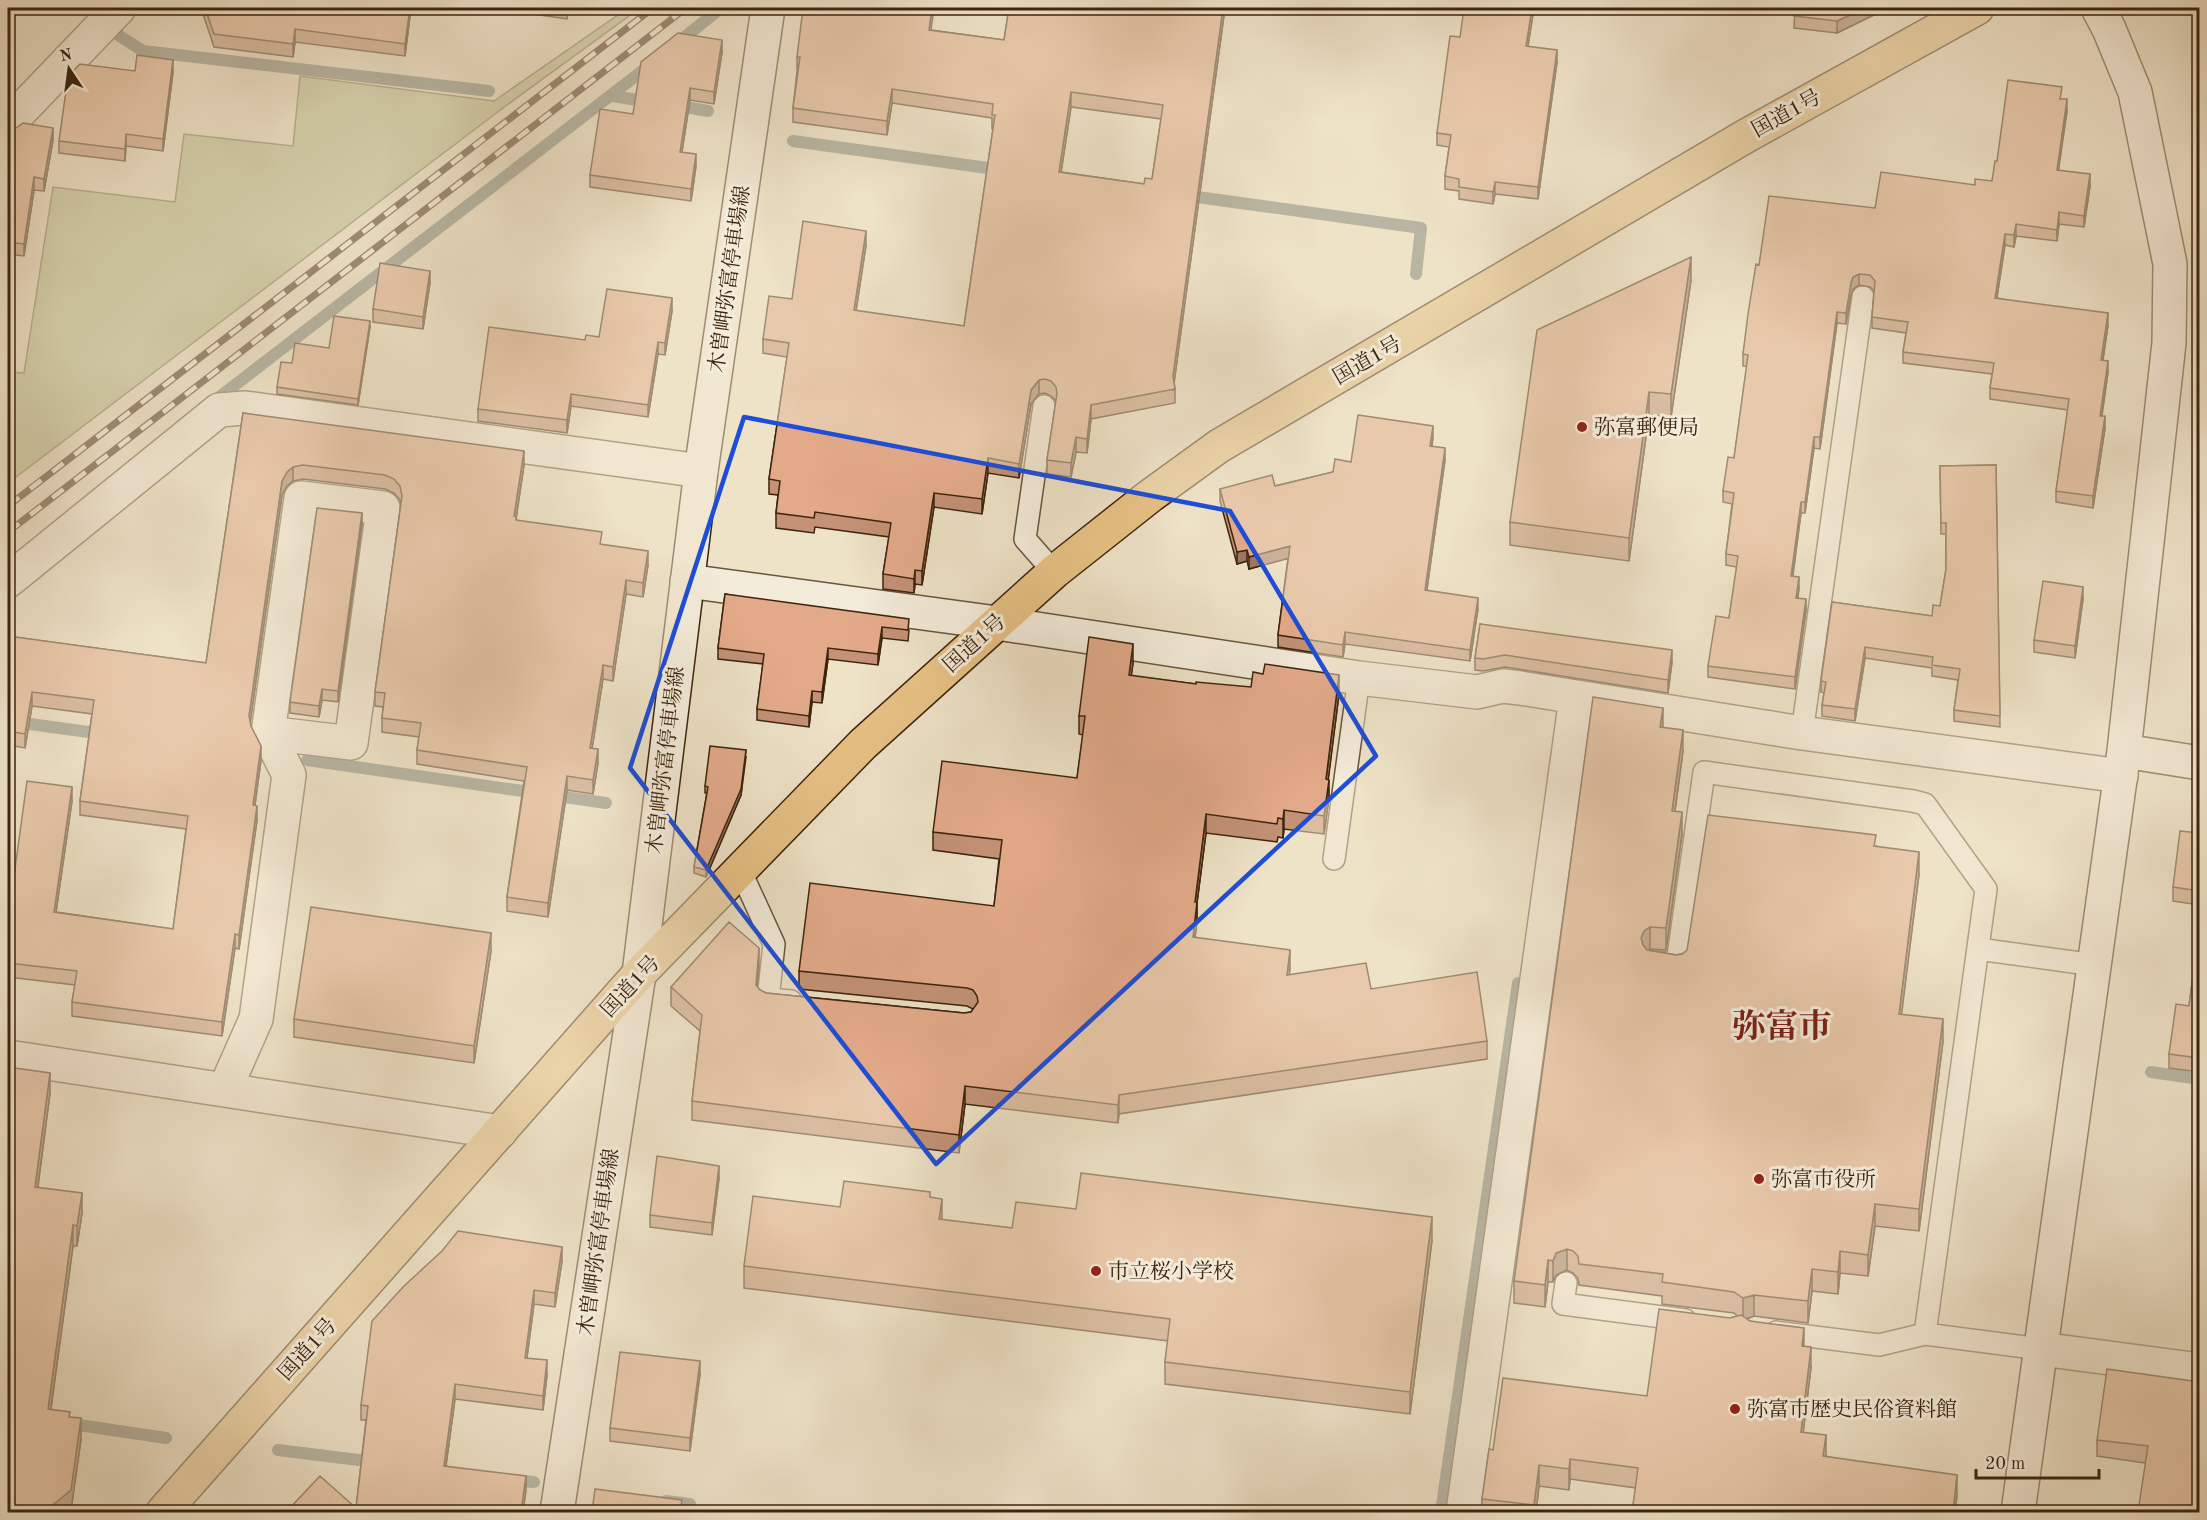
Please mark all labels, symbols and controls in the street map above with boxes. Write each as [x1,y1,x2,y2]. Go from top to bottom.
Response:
north arrow [39,39,99,99]
text: N [58,47,75,66]
street label: 国道1号 [1748,85,1825,142]
street label: 木曽岬弥富停車場線 [705,184,754,374]
street label: 国道1号 [1329,332,1406,389]
place label: 弥富郵便局 [1594,416,1699,439]
marker: 弥富郵便局 [1575,420,1589,434]
street label: 国道1号 [939,610,1010,677]
street label: 木曽岬弥富停車場線 [643,665,688,855]
street label: 国道1号 [596,951,664,1022]
district label: 弥富市 [1733,1008,1832,1045]
street label: 木曽岬弥富停車場線 [574,1147,623,1337]
place label: 弥富市役所 [1771,1168,1876,1191]
marker: 弥富市役所 [1752,1172,1766,1186]
place label: 市立桜小学校 [1108,1260,1234,1283]
marker: 市立桜小学校 [1089,1264,1103,1278]
street label: 国道1号 [274,1314,341,1385]
place label: 弥富市歴史民俗資料館 [1747,1398,1957,1421]
marker: 弥富市歴史民俗資料館 [1728,1402,1742,1416]
scale bar [1976,1442,2099,1480]
text: 20 m [1985,1455,2025,1473]

